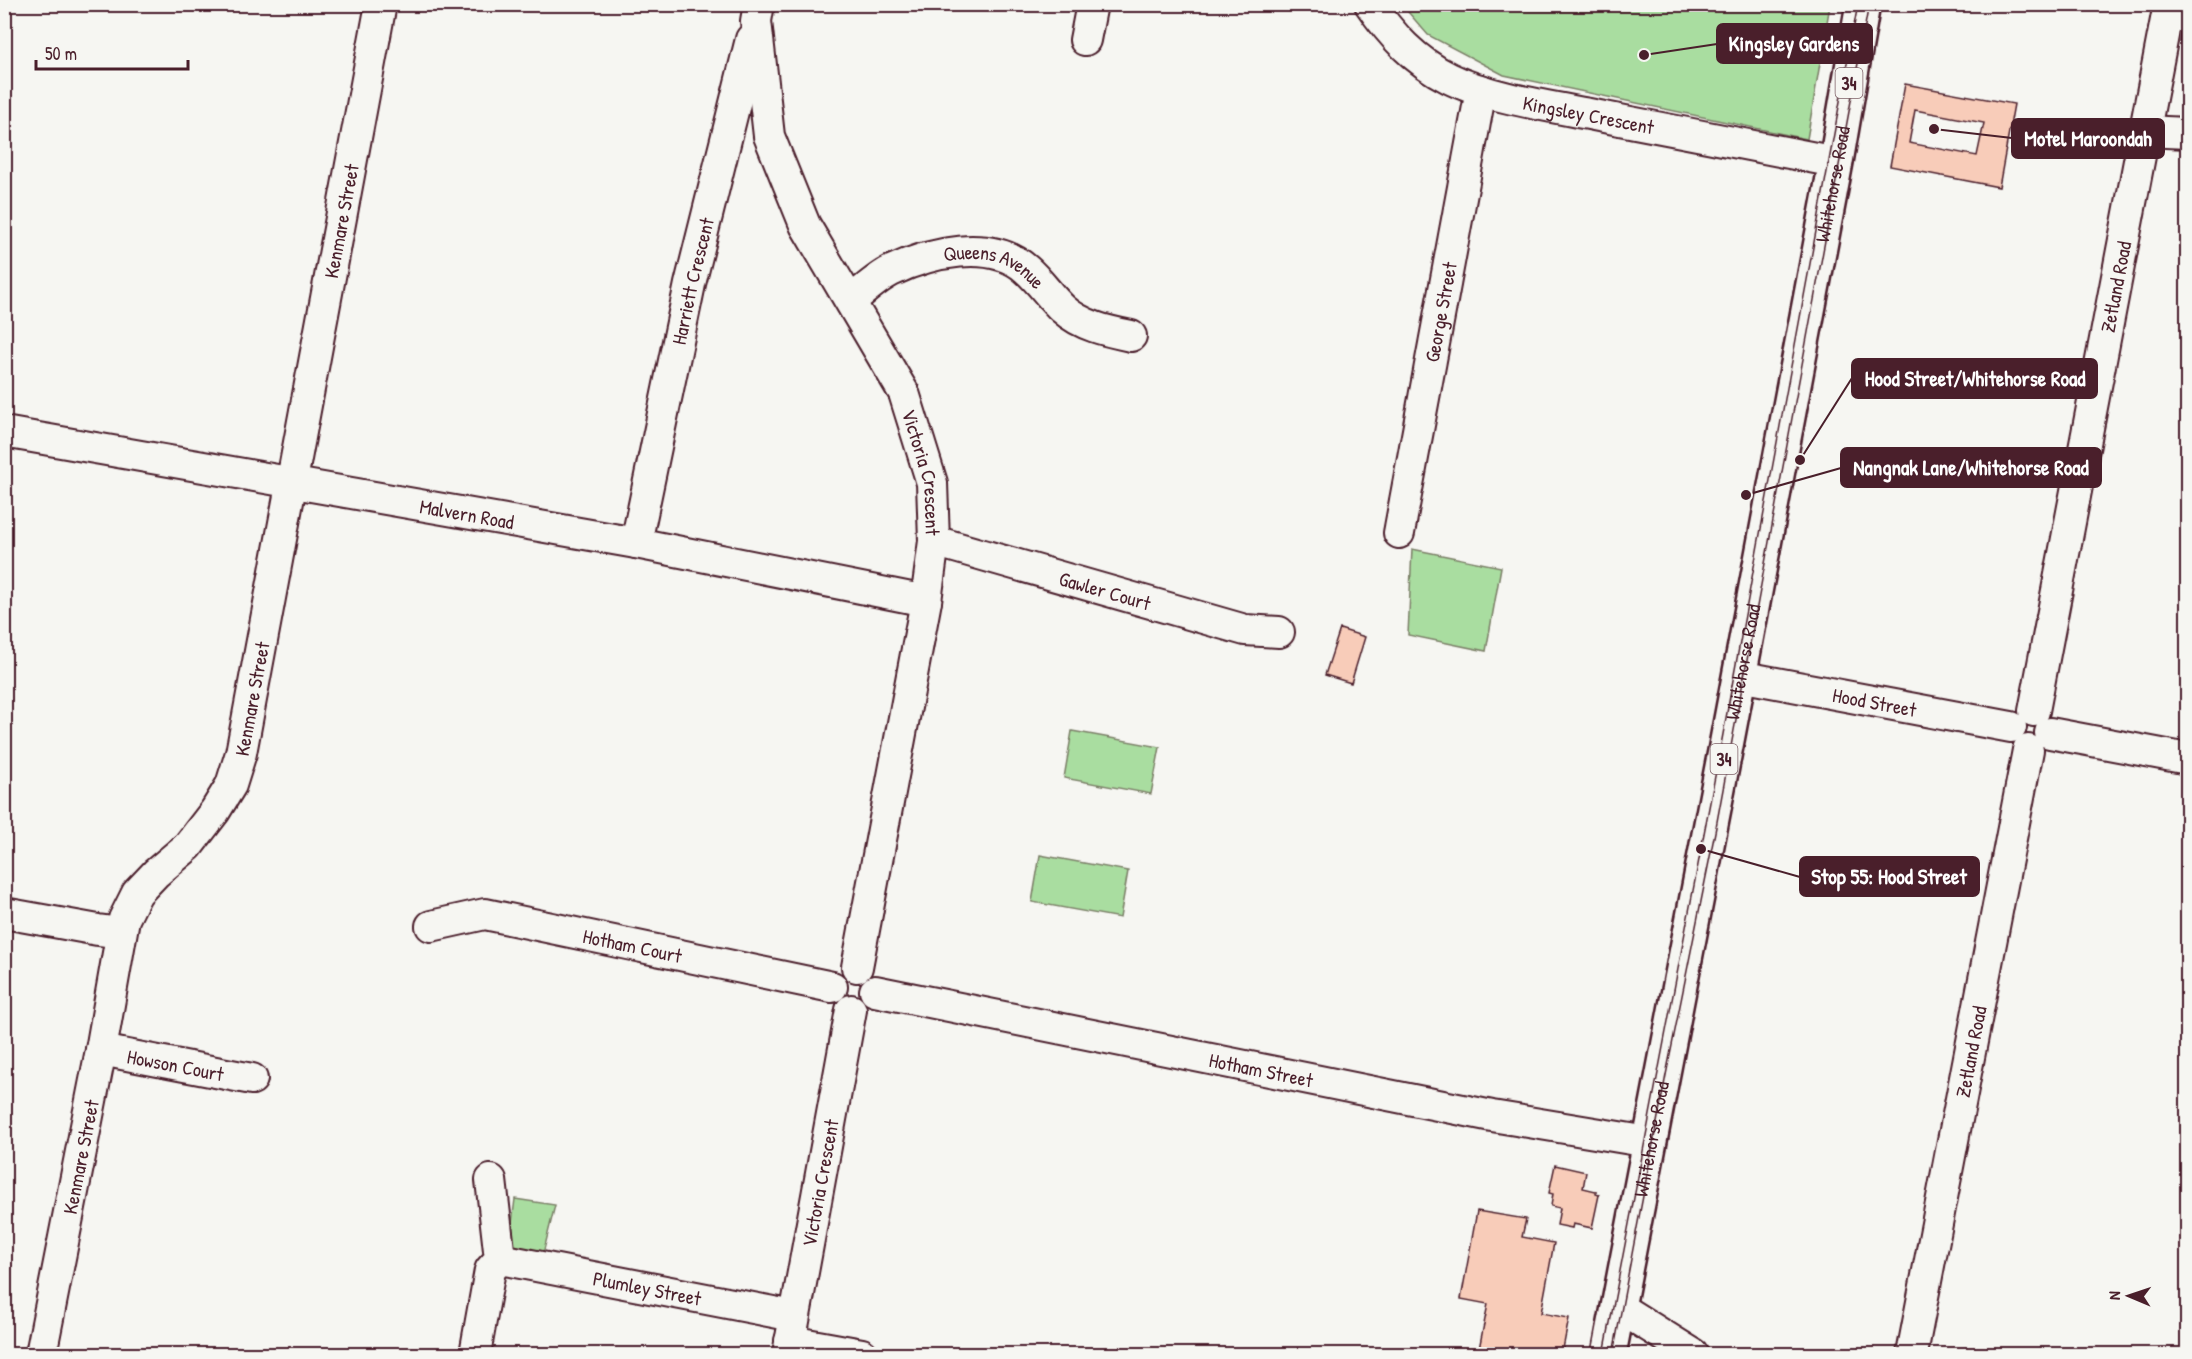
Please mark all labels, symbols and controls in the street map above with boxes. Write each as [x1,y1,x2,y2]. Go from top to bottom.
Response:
callout: Kingsley Gardens [1717,24,1872,63]
text: Kingsley Gardens [1729,29,1859,59]
scale bar [36,33,188,71]
text: 50 m [45,41,77,66]
road number: 34 [1836,68,1862,98]
street label: Kingsley Crescent [1521,88,1658,140]
callout: Motel Maroondah [2012,119,2164,158]
street label: Whitehorse Road [1808,124,1855,244]
text: Motel Maroondah [2024,124,2152,153]
street label: Kenmare Street [317,160,365,280]
street label: Harriett Crescent [664,214,720,347]
street label: Queens Avenue [941,238,1052,294]
street label: Zetland Road [2093,239,2137,335]
street label: George Street [1417,258,1463,364]
callout: Hood Street/Whitehorse Road [1852,359,2097,398]
text: Hood Street/Whitehorse Road [1865,364,2086,393]
street label: Victoria Crescent [896,406,947,537]
callout: Nangnak Lane/Whitehorse Road [1841,448,2101,487]
text: Nangnak Lane/Whitehorse Road [1853,453,2090,483]
street label: Malvern Road [418,492,516,535]
street label: Gawler Court [1056,564,1155,616]
street label: Whitehorse Road [1718,601,1766,722]
street label: Kenmare Street [227,638,275,758]
street label: Hood Street [1831,680,1920,723]
road number: 34 [1710,744,1738,774]
callout: Stop 55: Hood Street [1800,857,1979,896]
text: Stop 55: Hood Street [1811,862,1967,892]
street label: Hotham Court [581,921,685,969]
street label: Zetland Road [1948,1003,1992,1099]
street label: Howson Court [125,1042,227,1087]
street label: Hotham Street [1207,1046,1317,1093]
street label: Whitehorse Road [1626,1079,1675,1199]
street label: Kenmare Street [55,1096,105,1216]
street label: Victoria Crescent [794,1116,844,1249]
street label: Plumley Street [591,1264,705,1311]
north arrow [2099,1266,2159,1326]
text: N [2103,1290,2125,1300]

